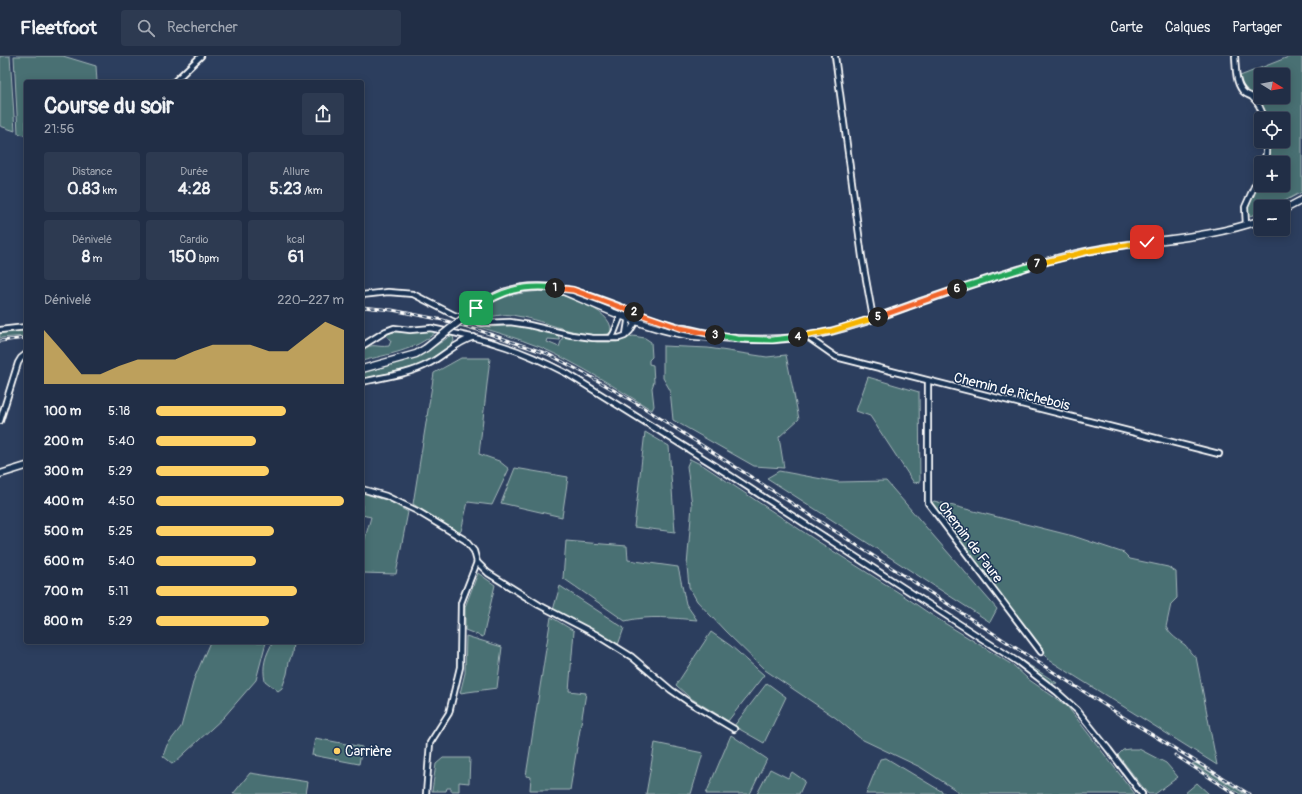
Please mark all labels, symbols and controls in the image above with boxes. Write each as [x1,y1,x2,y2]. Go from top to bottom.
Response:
search box [121,10,401,46]
text: Fleetfoot [20,16,97,40]
icon: search [135,17,157,39]
text: Rechercher [167,18,238,37]
text: Carte [1110,19,1143,36]
text: Calques [1165,19,1210,36]
text: Partager [1232,19,1282,36]
north arrow [1254,68,1290,104]
map controls [1254,68,1290,236]
text: Course du soir [44,92,174,120]
button: share [302,93,344,135]
button: locate [1254,112,1290,148]
text: 21:56 [44,121,74,137]
button: + [1254,156,1290,192]
text: Distance [72,165,112,178]
text: Durée [180,165,208,178]
text: Allure [282,165,310,178]
text: 0.83 [67,178,100,199]
text: 4:28 [178,178,210,199]
text: 5:23 [270,178,302,199]
text: km [100,184,117,197]
text: /km [302,184,322,197]
button: − [1254,200,1290,236]
pin [1130,225,1164,259]
icon: check [1136,231,1158,253]
text: Dénivelé [72,233,112,246]
text: Cardio [180,233,208,246]
text: kcal [287,233,305,246]
text: 8 [82,246,90,267]
text: 150 [169,246,196,267]
text: 61 [288,246,304,267]
text: m [90,252,102,265]
text: bpm [196,252,219,265]
pin: 7 [1027,254,1047,274]
text: 7 [1034,257,1040,270]
pin: 1 [545,278,565,298]
pin: 6 [947,279,967,299]
text: 1 [553,281,557,294]
text: 6 [954,282,960,295]
pin [459,291,493,325]
text: Dénivelé [44,292,91,308]
text: 220–227 m [277,292,344,308]
icon: arrive [465,297,487,319]
pin: 2 [624,302,644,322]
text: 2 [631,305,637,318]
pin: 5 [868,307,888,327]
text: 5 [875,310,881,323]
pin: 3 [705,325,725,345]
pin: 4 [788,327,808,347]
text: 3 [712,328,718,341]
text: 4 [795,330,801,343]
street label: Chemin de Richebois [952,369,1072,414]
text: 100 m [44,403,81,419]
text: 5:18 [108,403,130,419]
text: 200 m [44,433,83,449]
text: 5:40 [108,433,135,449]
text: 300 m [44,463,83,479]
text: 5:29 [108,463,132,479]
text: 400 m [44,493,84,509]
text: 4:50 [108,493,135,509]
street label: Chemin de Faure [935,498,1007,586]
text: 500 m [44,523,83,539]
text: 5:25 [108,523,133,539]
text: 600 m [44,553,84,569]
text: 5:40 [108,553,135,569]
text: 700 m [44,583,83,599]
text: 5:11 [108,583,129,599]
text: 800 m [44,613,83,629]
text: 5:29 [108,613,132,629]
place label: Carrière [345,743,392,760]
marker: Carrière [332,746,342,756]

